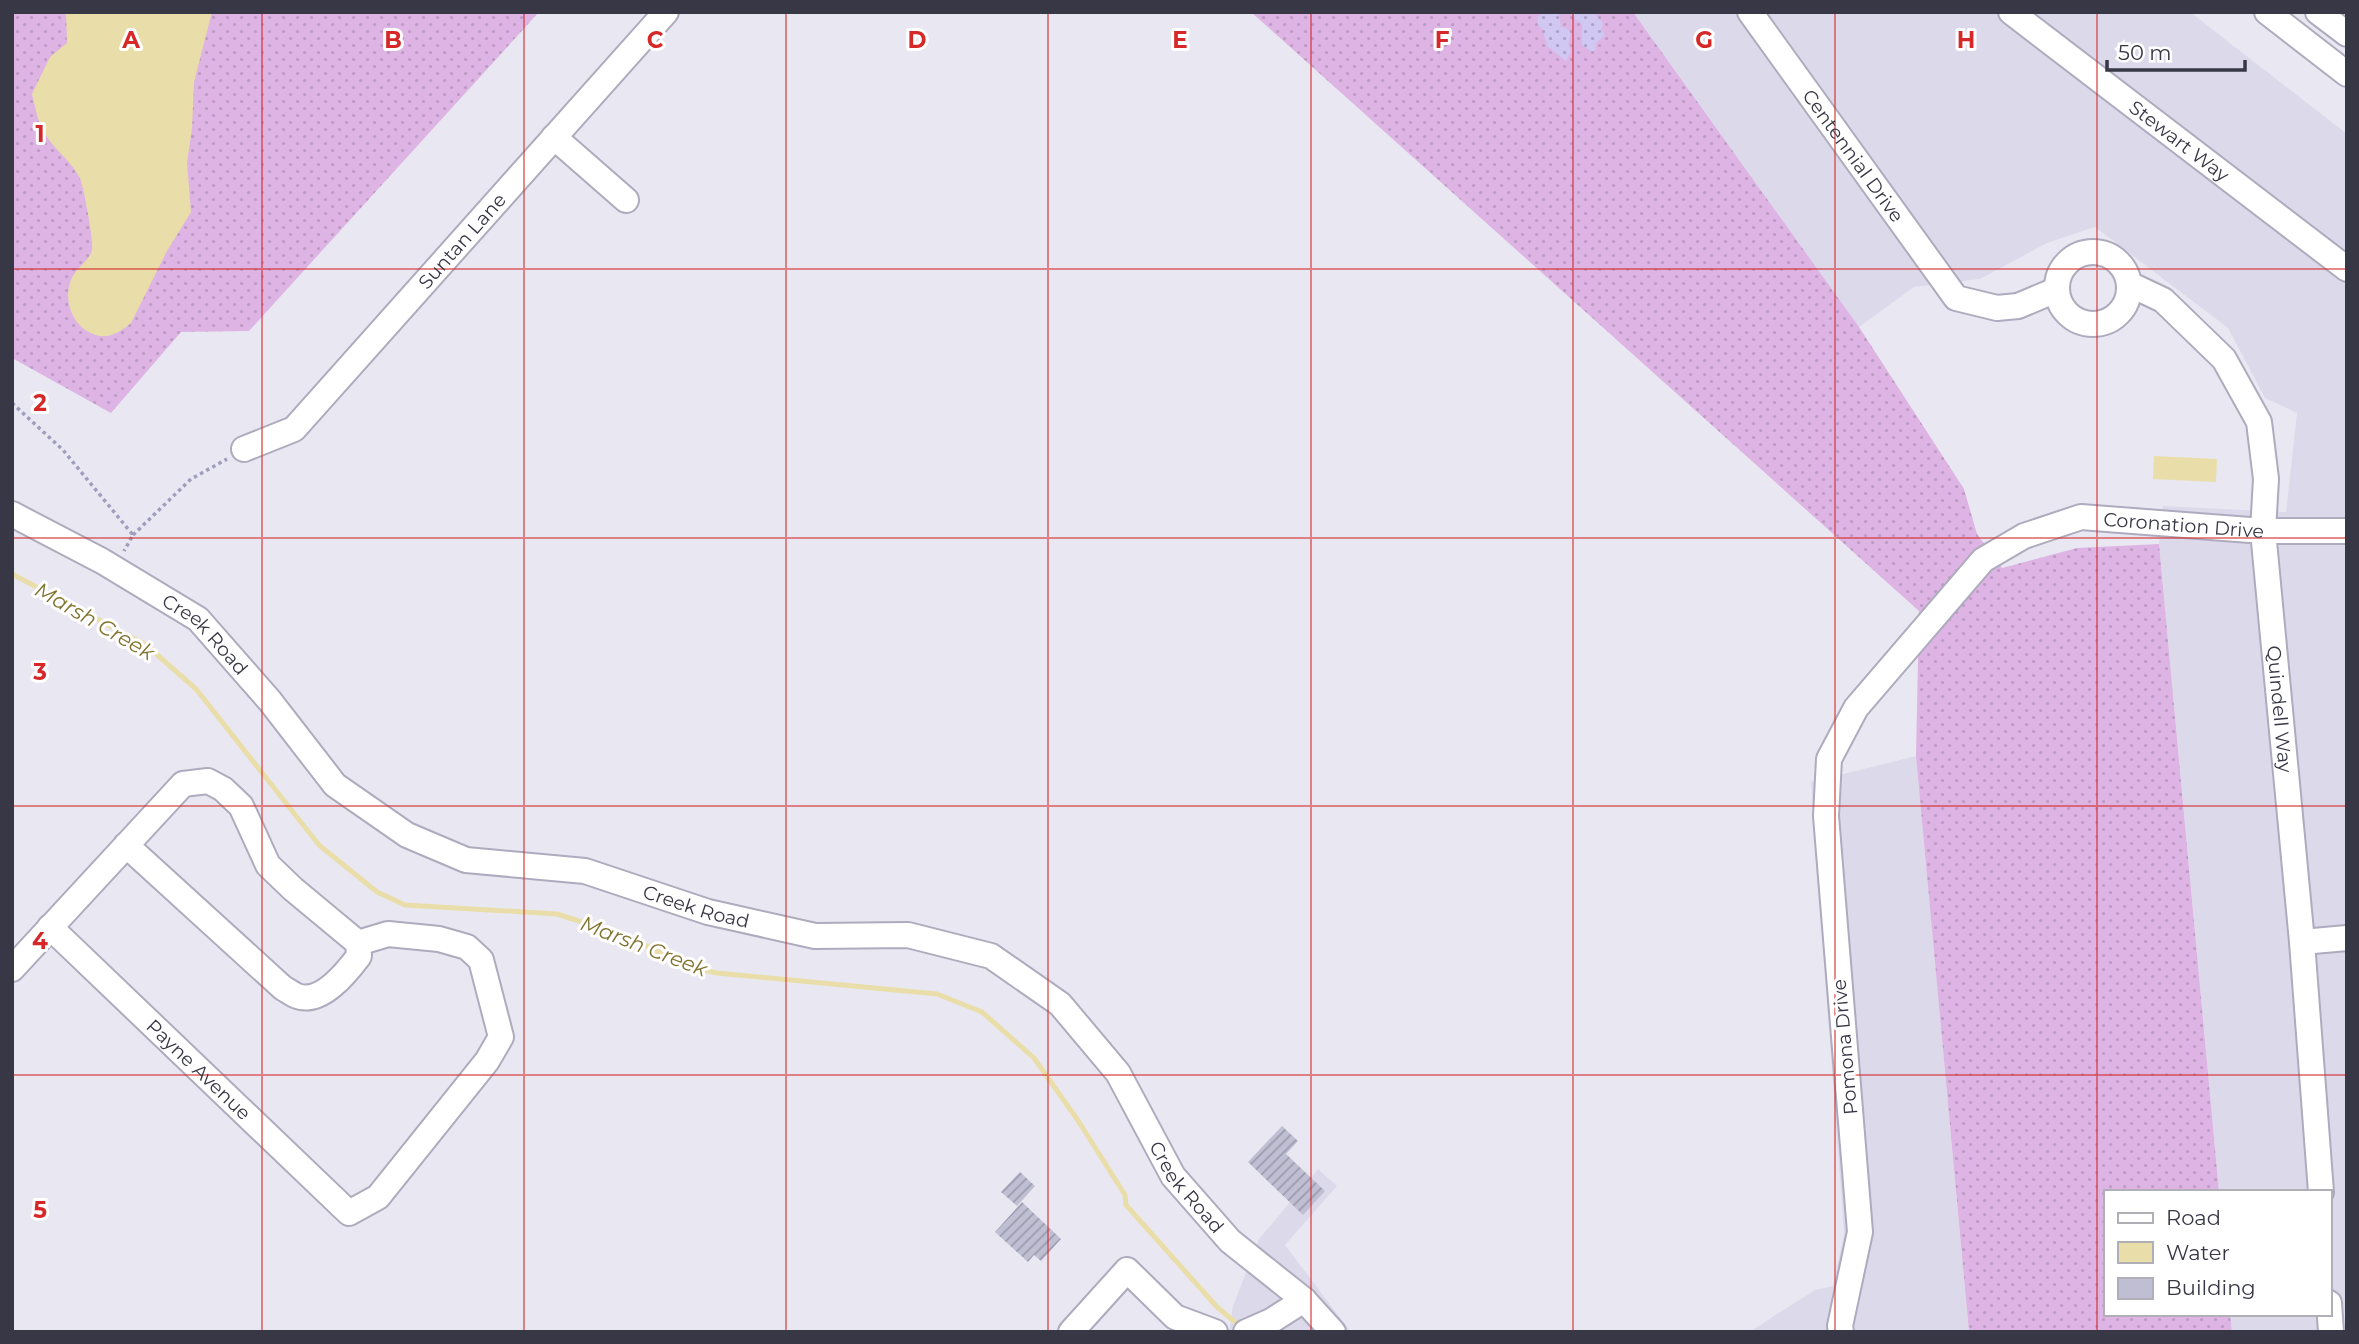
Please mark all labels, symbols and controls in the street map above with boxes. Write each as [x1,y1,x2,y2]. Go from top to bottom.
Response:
text: A [121,26,140,54]
text: B [384,26,402,54]
text: C [647,26,664,54]
text: D [908,26,927,54]
text: E [1172,26,1188,54]
text: F [1435,26,1450,54]
text: G [1695,26,1713,54]
text: H [1957,26,1975,54]
scale bar [2107,28,2245,72]
text: 50 m [2118,40,2172,65]
street label: Centennial Drive [1798,85,1909,227]
street label: Stewart Way [2125,95,2234,187]
text: 1 [35,120,45,148]
street label: Suntan Lane [413,188,511,293]
text: 2 [33,389,47,417]
street label: Coronation Drive [2103,507,2265,543]
water label: Marsh Creek [31,577,160,666]
street label: Creek Road [158,589,253,679]
street label: Quindell Way [2262,645,2297,774]
text: 3 [32,658,47,686]
street label: Creek Road [640,880,752,932]
water label: Marsh Creek [577,910,712,982]
text: 4 [32,927,48,955]
street label: Pomona Drive [1828,978,1862,1116]
street label: Payne Avenue [142,1014,256,1125]
street label: Creek Road [1145,1137,1229,1238]
legend [2104,1190,2331,1316]
text: 5 [33,1196,47,1224]
text: Road [2166,1205,2221,1230]
text: Water [2166,1240,2230,1265]
text: Building [2166,1275,2256,1300]

